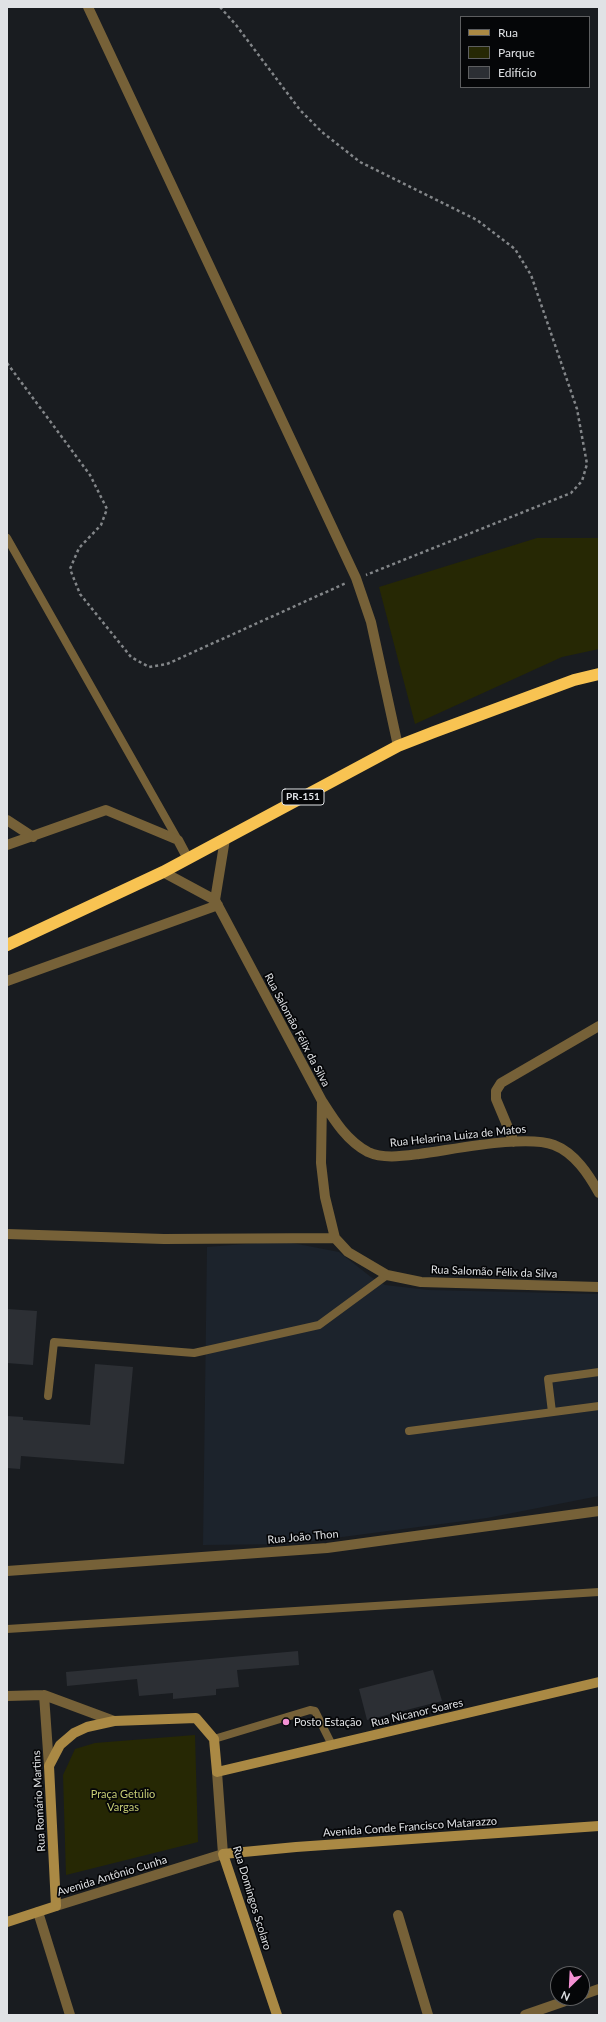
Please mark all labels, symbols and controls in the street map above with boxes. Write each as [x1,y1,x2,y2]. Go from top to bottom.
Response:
legend [460,16,590,88]
text: Rua [498,25,518,40]
text: Parque [498,45,535,60]
text: Edifício [498,65,537,80]
road number: PR-151 [282,789,324,805]
street label: Rua Salomão Félix da Silva [261,971,333,1089]
street label: Rua Helarina Luiza de Matos [389,1122,527,1150]
street label: Rua Salomão Félix da Silva [431,1263,557,1281]
street label: Rua João Thon [267,1527,339,1547]
street label: Rua Nicanor Soares [370,1696,464,1730]
place label: Posto Estação [294,1715,362,1729]
marker: Posto Estação [281,1717,291,1727]
street label: Rua Romário Martins [30,1750,48,1852]
park label: Praça Getúlio Vargas [91,1787,155,1813]
street label: Avenida Conde Francisco Matarazzo [323,1814,497,1840]
street label: Rua Domingos Scolaro [230,1844,274,1952]
street label: Avenida Antônio Cunha [55,1853,169,1899]
north arrow [550,1966,590,2006]
text: N [559,1989,572,2004]

